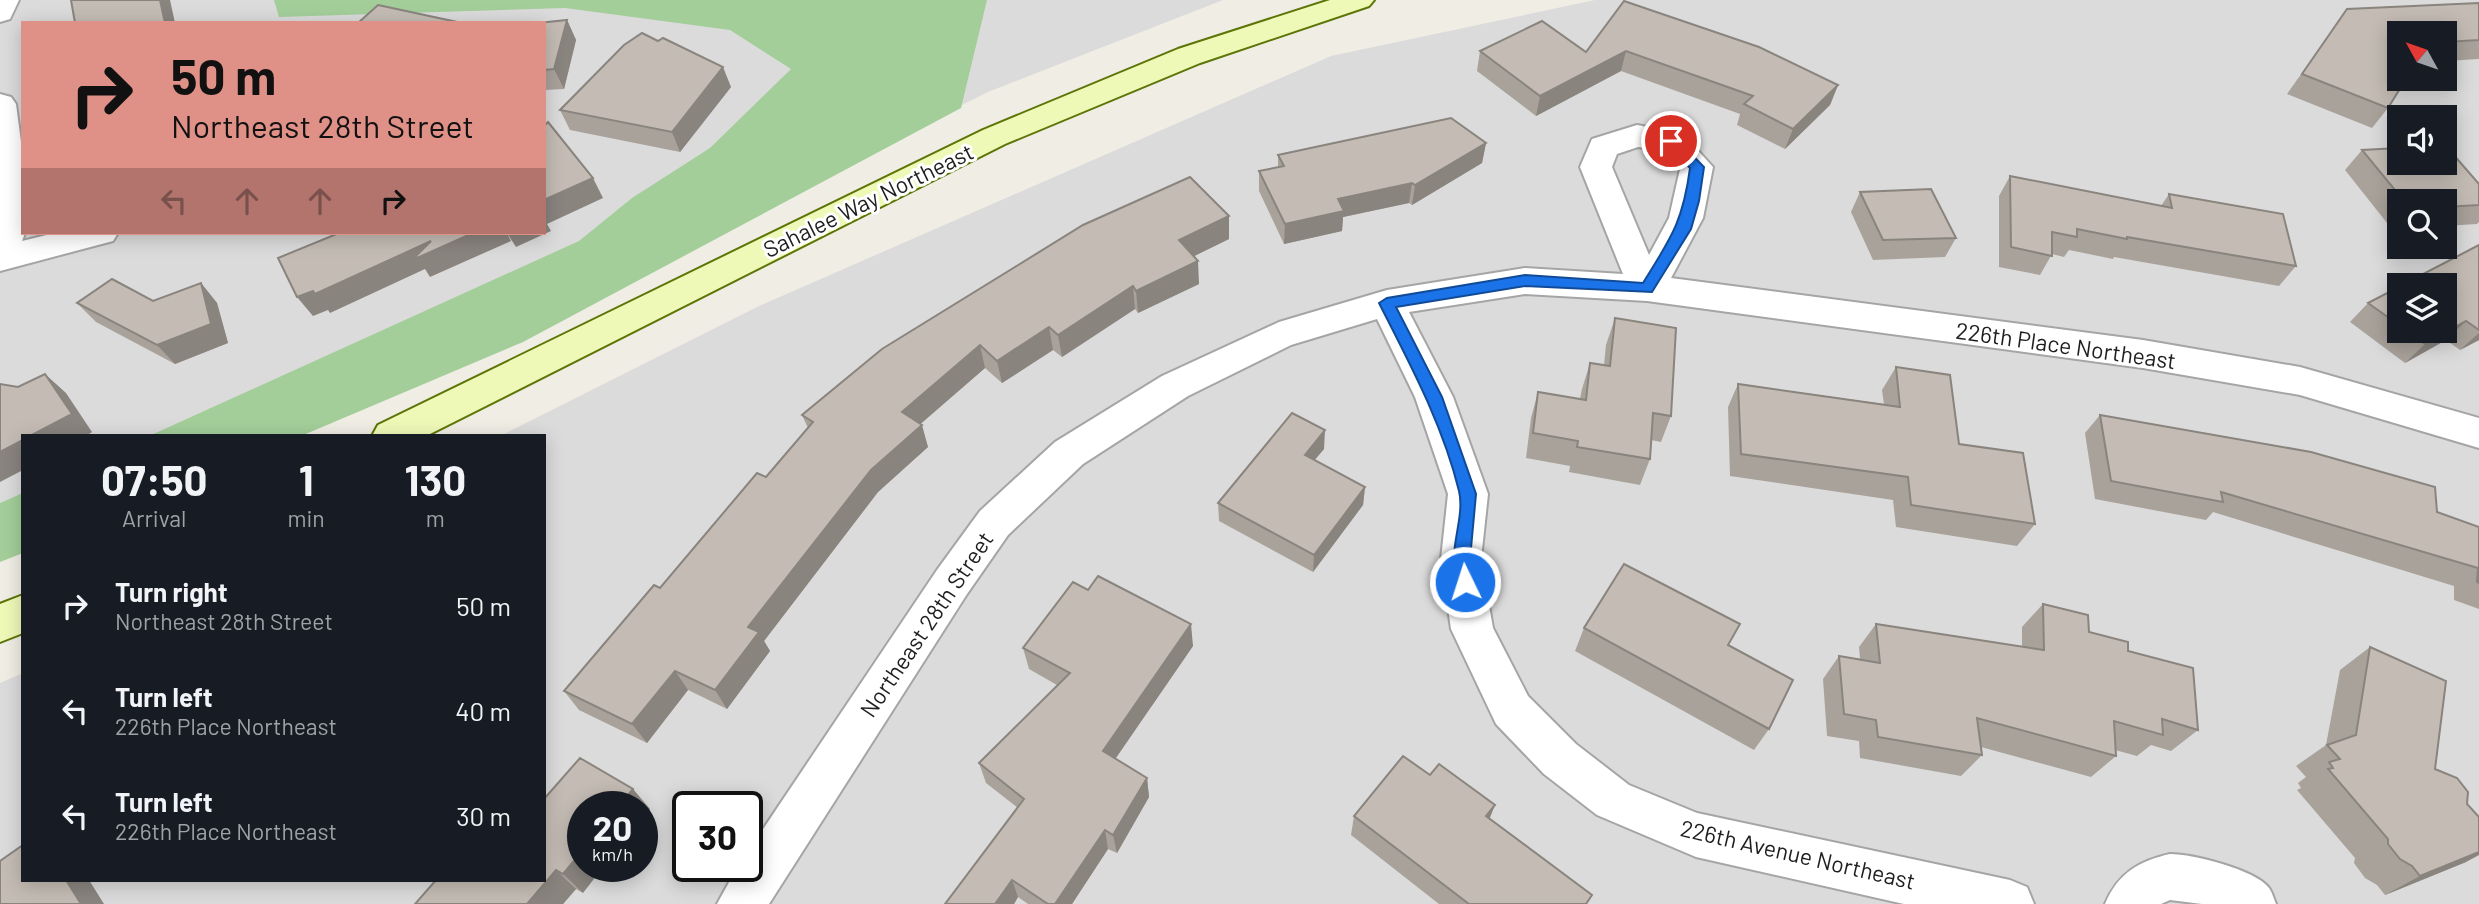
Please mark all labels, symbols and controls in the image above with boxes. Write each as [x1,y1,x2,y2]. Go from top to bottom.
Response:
north arrow [2387,21,2457,91]
map controls [2387,21,2457,343]
text: 50 m [171,46,276,105]
icon: right [56,49,147,140]
button: sound [2387,105,2457,175]
text: Northeast 28th Street [171,106,474,144]
pin [1641,111,1701,171]
icon: arrive [1652,122,1690,160]
street label: Sahalee Way Northeast [758,137,978,263]
icon: left [155,182,193,220]
icon: ahead [228,182,266,220]
icon: ahead [301,182,339,220]
icon: right [374,182,412,220]
button: search [2387,189,2457,259]
button: layers [2387,273,2457,343]
street label: 226th Place Northeast [1954,316,2178,374]
text: 07:50 [101,454,208,504]
text: 1 [299,454,314,504]
text: 130 [405,454,466,504]
text: Arrival [122,504,186,532]
text: min [287,504,325,532]
text: m [426,504,445,532]
street label: Northeast 28th Street [854,526,998,722]
position arrow [1428,545,1502,619]
text: Turn right [115,576,228,607]
icon: right [56,587,94,625]
text: 50 m [456,590,511,621]
text: Northeast 28th Street [115,607,333,635]
text: Turn left [115,681,213,712]
icon: left [56,692,94,730]
text: 40 m [455,695,511,726]
text: 226th Place Northeast [115,712,337,740]
text: Turn left [115,786,213,817]
speed limit sign: 30 [672,791,763,882]
icon: left [56,797,94,835]
text: 30 m [456,800,511,831]
text: 20 [593,806,632,848]
street label: 226th Avenue Northeast [1678,813,1918,895]
text: 226th Place Northeast [115,817,337,845]
text: km/h [592,843,633,865]

